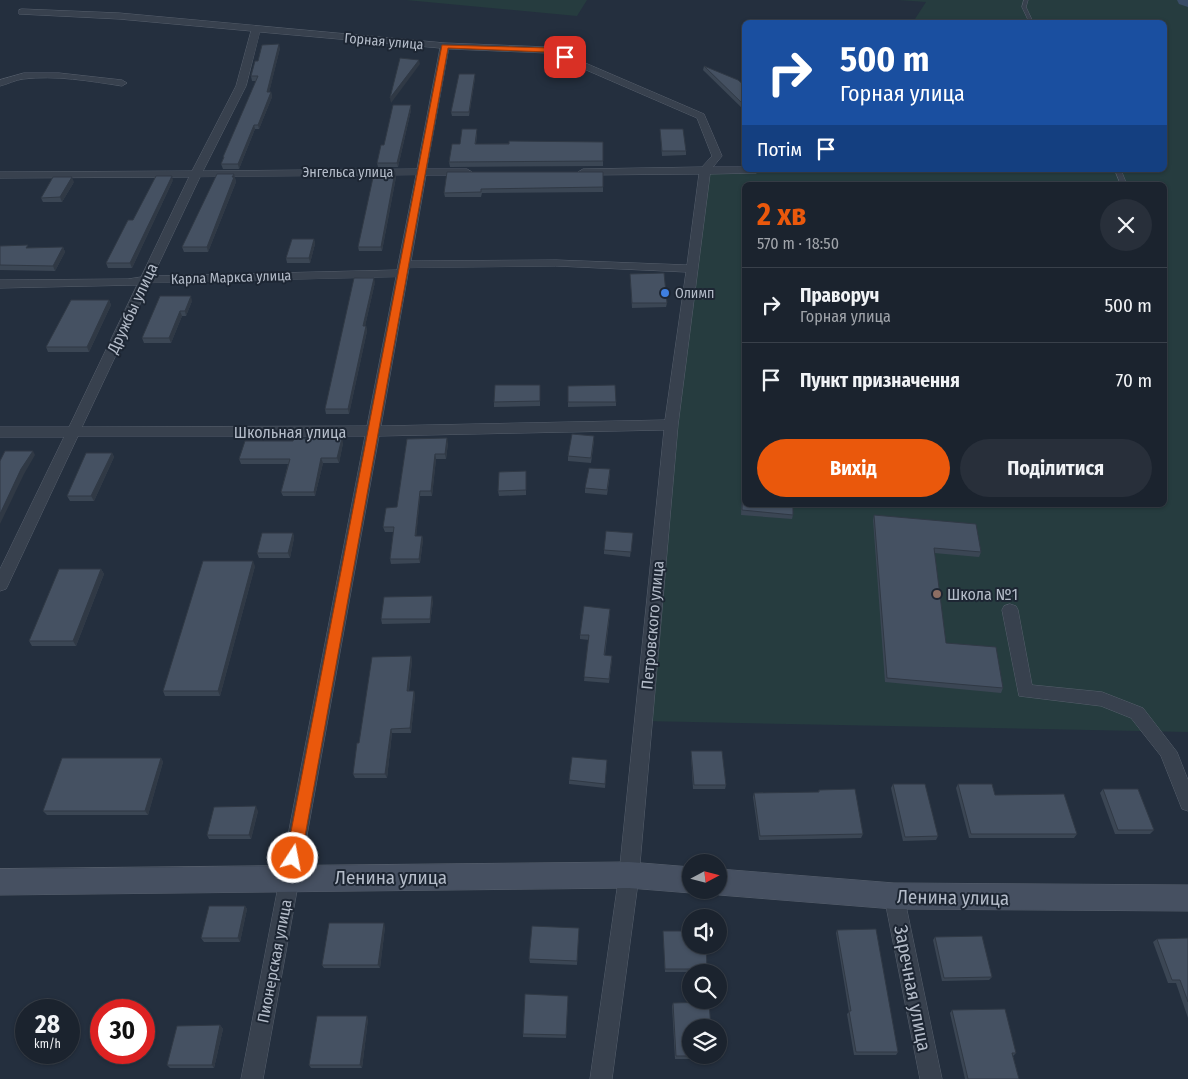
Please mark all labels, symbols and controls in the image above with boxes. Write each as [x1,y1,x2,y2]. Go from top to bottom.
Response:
street label: Горная улица [344,30,424,53]
pin [544,36,586,78]
text: 500 m [840,38,929,80]
icon: right [757,40,822,105]
icon: arrive [551,43,579,71]
text: Горная улица [840,80,965,107]
icon: arrive [812,135,840,163]
text: Потім [757,138,802,161]
street label: Энгельса улица [303,164,394,181]
text: 2 хв [757,197,806,233]
button: close [1100,199,1152,251]
text: 570 m · 18:50 [757,234,839,253]
street label: Дружбы улица [103,260,162,357]
street label: Карла Маркса улица [170,267,292,288]
text: Праворуч [800,284,879,307]
place label: Олимп [675,285,714,302]
marker: Олимп [659,287,671,299]
icon: right [757,291,785,319]
text: 500 m [1104,294,1152,317]
text: Горная улица [800,307,891,326]
icon: arrive [757,366,785,394]
text: Пункт призначення [800,369,960,392]
text: 70 m [1116,369,1152,392]
street label: Школьная улица [234,423,346,442]
button: Вихід [757,439,950,497]
button: Поділитися [960,439,1152,497]
street label: Петровского улица [637,560,668,690]
place label: Школа №1 [947,585,1018,604]
marker: Школа №1 [931,588,943,600]
position arrow [266,831,318,883]
north arrow [682,854,728,899]
map controls [682,854,727,1064]
street label: Ленина улица [335,866,447,889]
street label: Ленина улица [897,885,1009,910]
street label: Пионерская улица [253,898,296,1024]
button: sound [682,909,727,954]
street label: Заречная улица [889,923,936,1053]
button: search [682,964,727,1009]
speed limit sign: 30 [90,999,155,1064]
text: 28 [35,1010,60,1040]
button: layers [682,1019,727,1064]
text: km/h [34,1037,61,1051]

